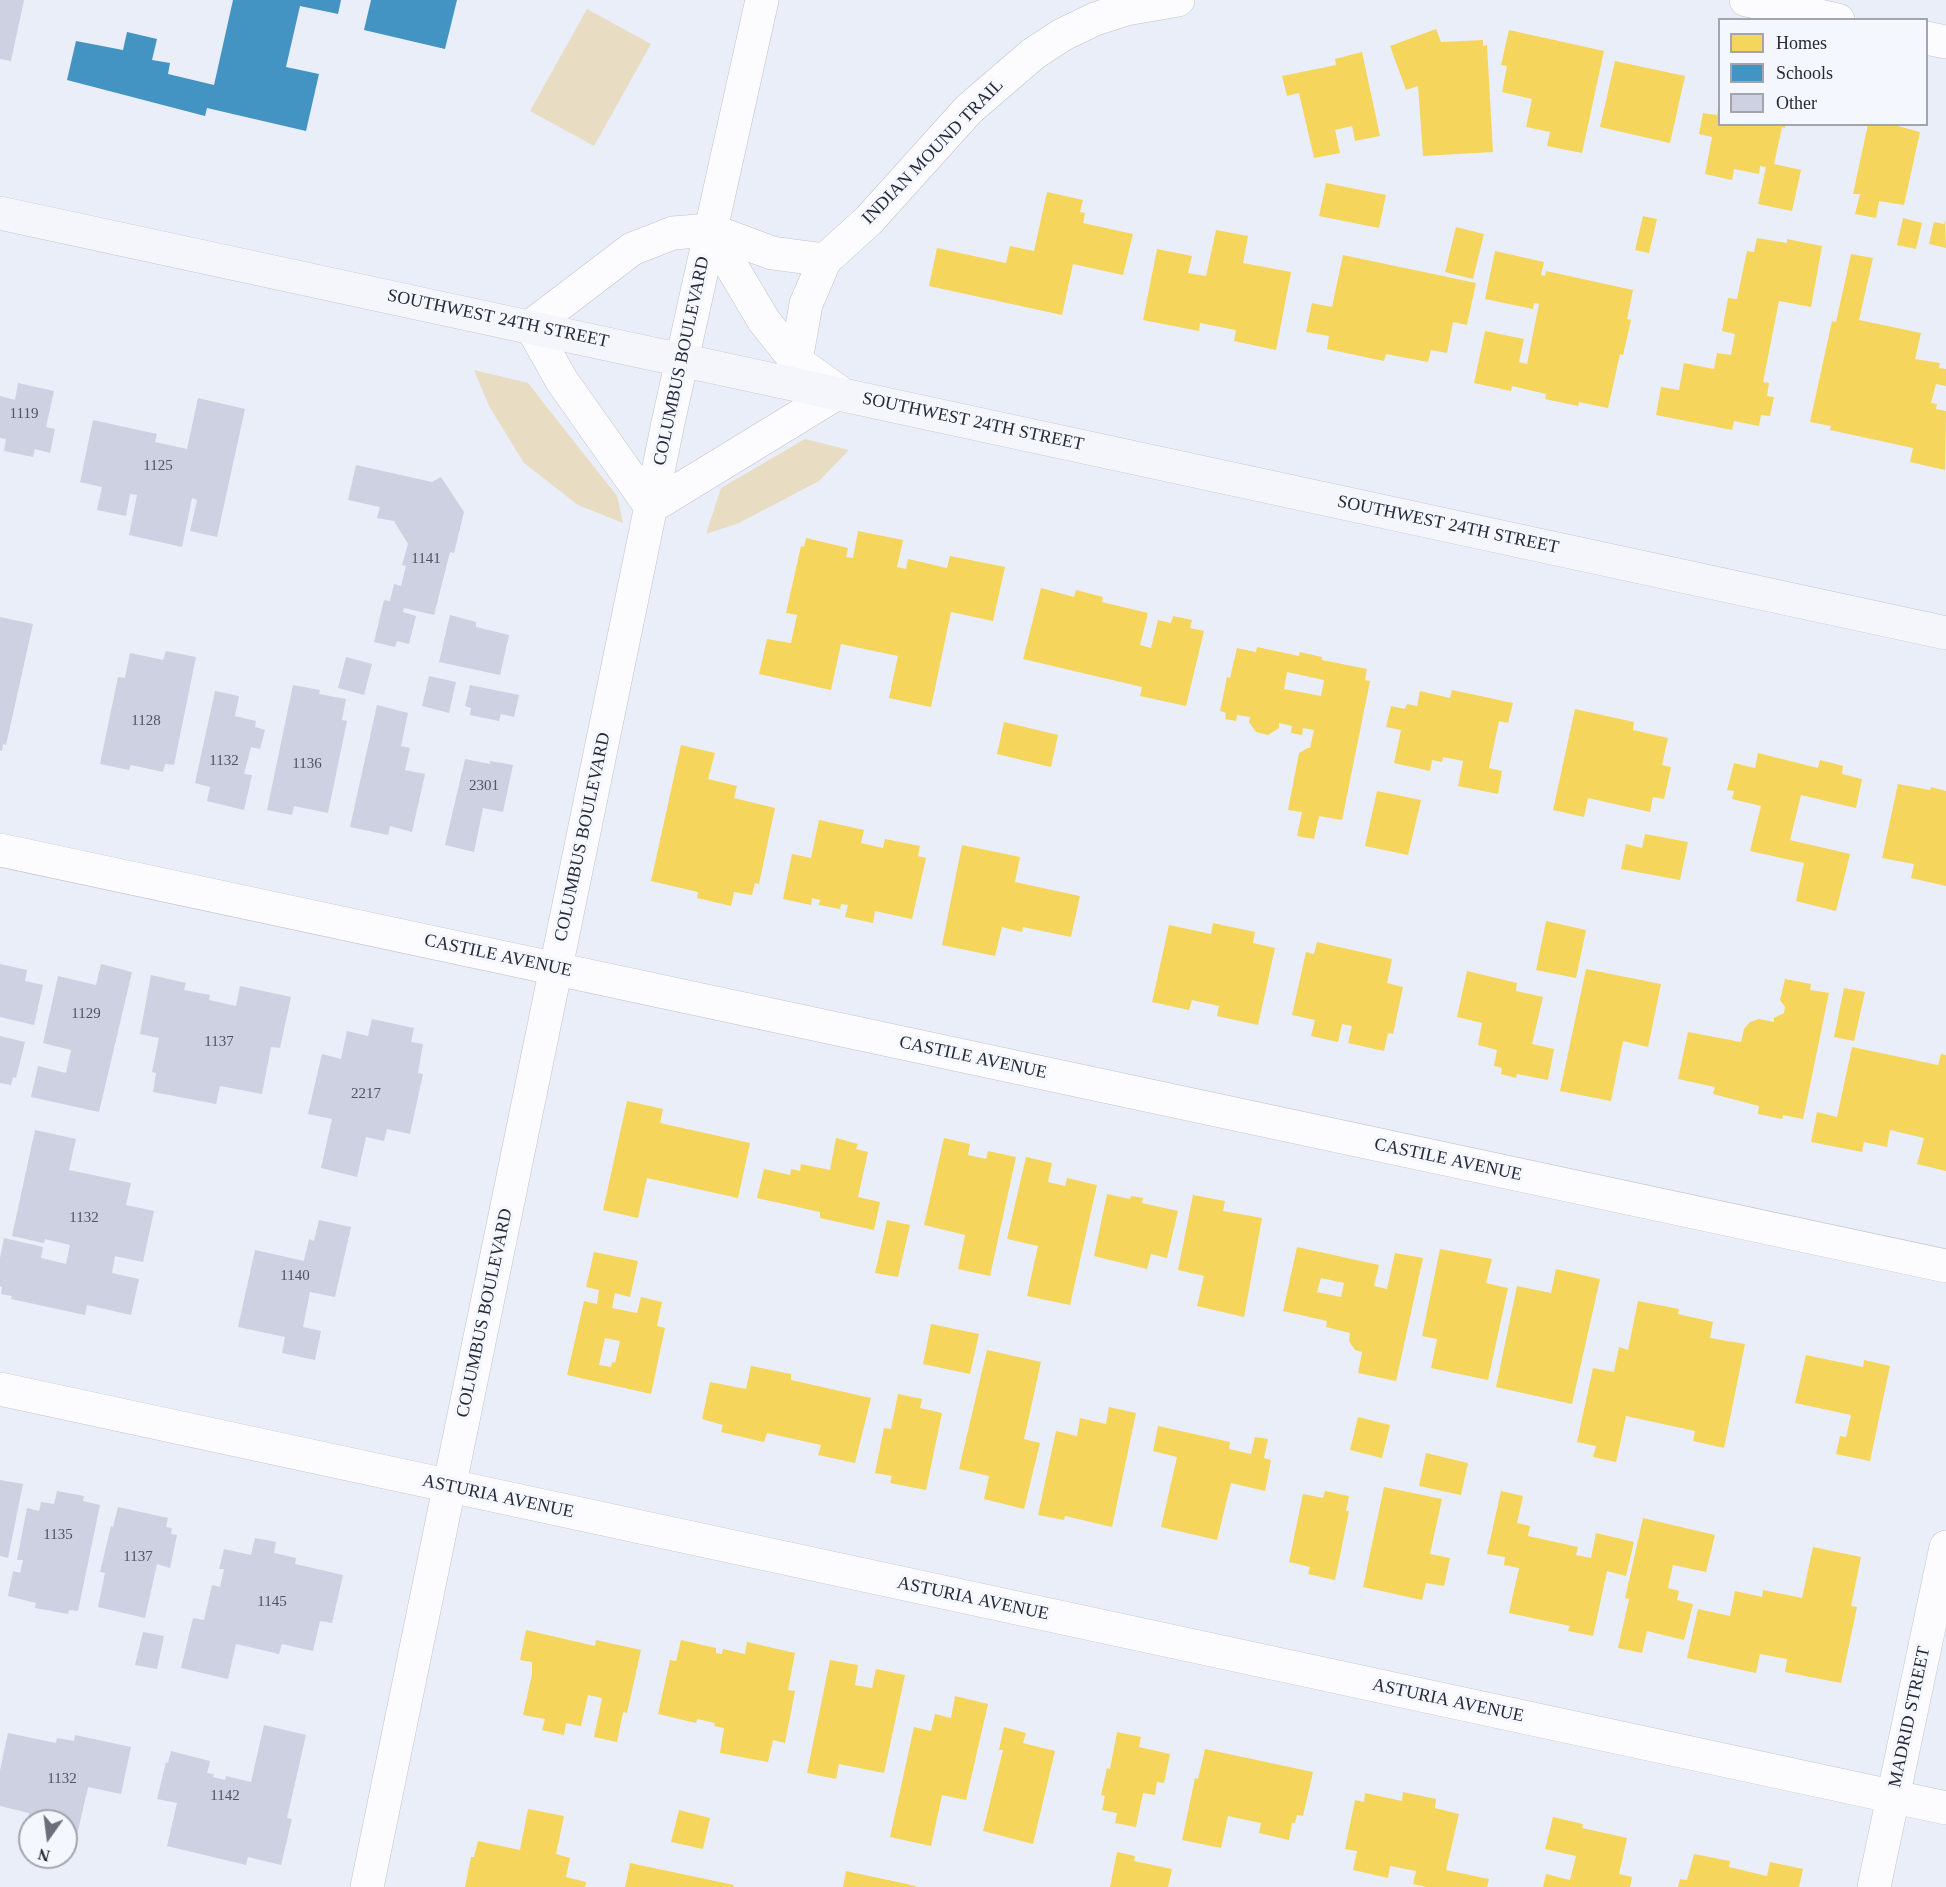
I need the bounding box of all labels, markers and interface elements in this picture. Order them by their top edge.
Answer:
legend [1718,18,1928,126]
text: Homes [1776,33,1827,53]
text: Schools [1776,63,1833,83]
street label: INDIAN MOUND TRAIL [858,75,1008,229]
text: Other [1776,93,1817,113]
street label: COLUMBUS BOULEVARD [649,254,715,468]
street label: SOUTHWEST 24TH STREET [385,285,611,353]
street label: SOUTHWEST 24TH STREET [860,388,1086,456]
house number: 1119 [10,405,38,423]
house number: 1125 [143,457,173,475]
street label: SOUTHWEST 24TH STREET [1335,491,1561,559]
house number: 1141 [411,550,441,568]
house number: 1128 [131,712,161,730]
street label: COLUMBUS BOULEVARD [550,730,616,944]
house number: 1132 [209,752,239,770]
house number: 1136 [292,755,322,773]
house number: 2301 [469,777,499,795]
street label: CASTILE AVENUE [422,930,574,982]
house number: 1129 [71,1005,101,1023]
street label: CASTILE AVENUE [897,1032,1049,1084]
house number: 1137 [204,1033,234,1051]
house number: 2217 [351,1085,381,1103]
street label: CASTILE AVENUE [1372,1134,1524,1186]
street label: COLUMBUS BOULEVARD [452,1206,518,1420]
house number: 1132 [69,1209,99,1227]
house number: 1140 [280,1267,310,1285]
street label: ASTURIA AVENUE [420,1470,576,1524]
house number: 1135 [43,1526,73,1544]
house number: 1137 [123,1548,153,1566]
street label: ASTURIA AVENUE [895,1572,1051,1626]
house number: 1145 [257,1593,287,1611]
street label: MADRID STREET [1885,1645,1935,1789]
street label: ASTURIA AVENUE [1370,1674,1526,1728]
house number: 1132 [47,1770,77,1788]
house number: 1142 [210,1787,240,1805]
north arrow [18,1809,78,1869]
text: N [36,1845,52,1865]

